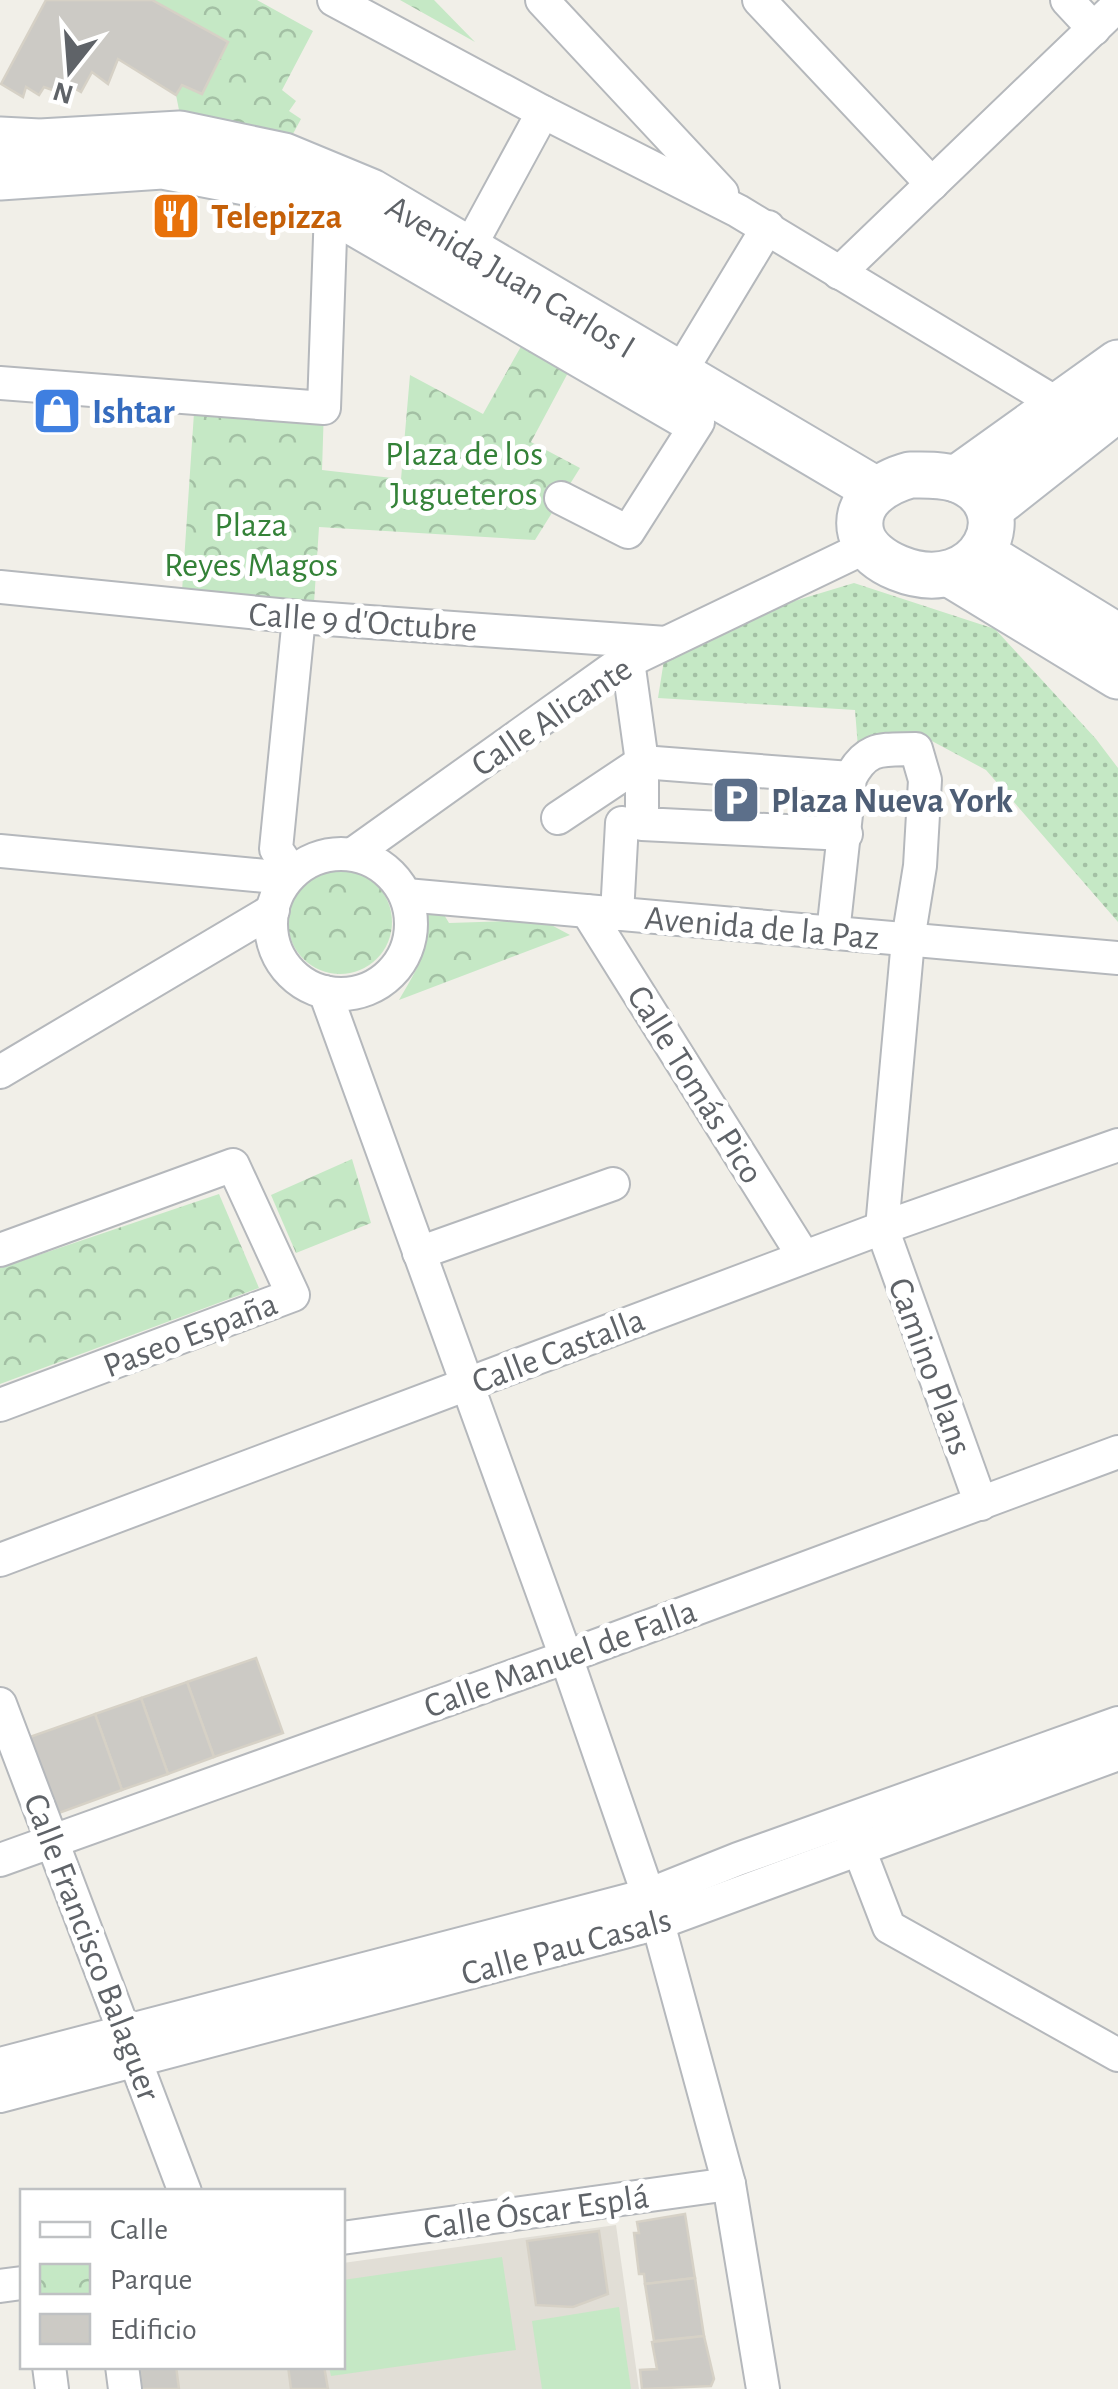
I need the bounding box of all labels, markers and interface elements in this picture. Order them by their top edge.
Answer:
north arrow [20,20,120,120]
text: N [50,76,77,108]
street label: Avenida Juan Carlos I [380,189,641,365]
restaurant icon: Telepizza [150,190,202,242]
place label: Telepizza [211,200,342,235]
shop icon: Ishtar [31,385,83,437]
place label: Ishtar [92,395,175,430]
park label: Plaza de los Jugueteros [385,437,543,512]
park label: Plaza Reyes Magos [164,508,338,583]
street label: Calle 9 d'Octubre [247,597,478,648]
street label: Calle Alicante [465,651,638,783]
parking icon: Plaza Nueva York [710,774,762,826]
place label: Plaza Nueva York [771,784,1013,819]
street label: Avenida de la Paz [643,901,881,956]
street label: Calle Tomás Pico [620,980,769,1190]
street label: Camino Plans [881,1274,978,1460]
street label: Paseo España [99,1286,282,1385]
street label: Calle Castalla [467,1303,650,1400]
street label: Calle Manuel de Falla [420,1594,701,1725]
street label: Calle Francisco Balaguer [17,1789,167,2106]
street label: Calle Pau Casals [458,1903,675,1992]
street label: Calle Óscar Esplá [421,2177,651,2246]
legend [20,2189,345,2369]
text: Calle [110,2215,168,2245]
text: Parque [110,2265,192,2295]
text: Edificio [110,2315,197,2345]

